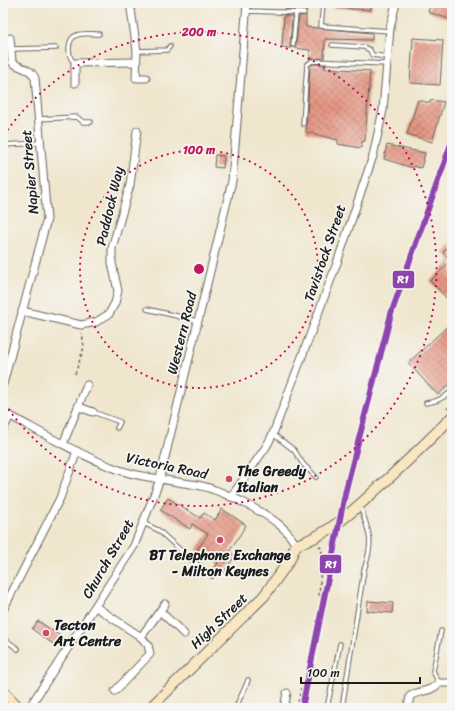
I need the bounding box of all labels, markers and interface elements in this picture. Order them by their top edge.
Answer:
text: 200 m [181,21,217,43]
street label: Napier Street [14,129,46,215]
text: 100 m [183,139,216,161]
street label: Paddock Way [89,163,131,248]
street label: Tavistock Street [297,201,353,305]
centre of rings [192,262,206,276]
line badge: R1 [392,270,415,289]
text: R1 [396,270,409,289]
street label: Western Road [160,287,205,377]
street label: Victoria Road [124,445,212,487]
place label: The Greedy Italian [236,459,307,500]
marker: The Greedy Italian [224,474,234,484]
street label: Church Street [75,514,141,604]
marker: BT Telephone Exchange - Milton Keynes [215,535,225,545]
place label: BT Telephone Exchange - Milton Keynes [149,543,291,584]
line badge: R1 [319,554,342,574]
text: R1 [324,555,337,574]
street label: High Street [184,587,254,655]
place label: Tecton Art Centre [53,613,122,654]
marker: Tecton Art Centre [41,628,51,638]
scale bar [301,659,420,685]
text: 100 m [307,662,340,684]

